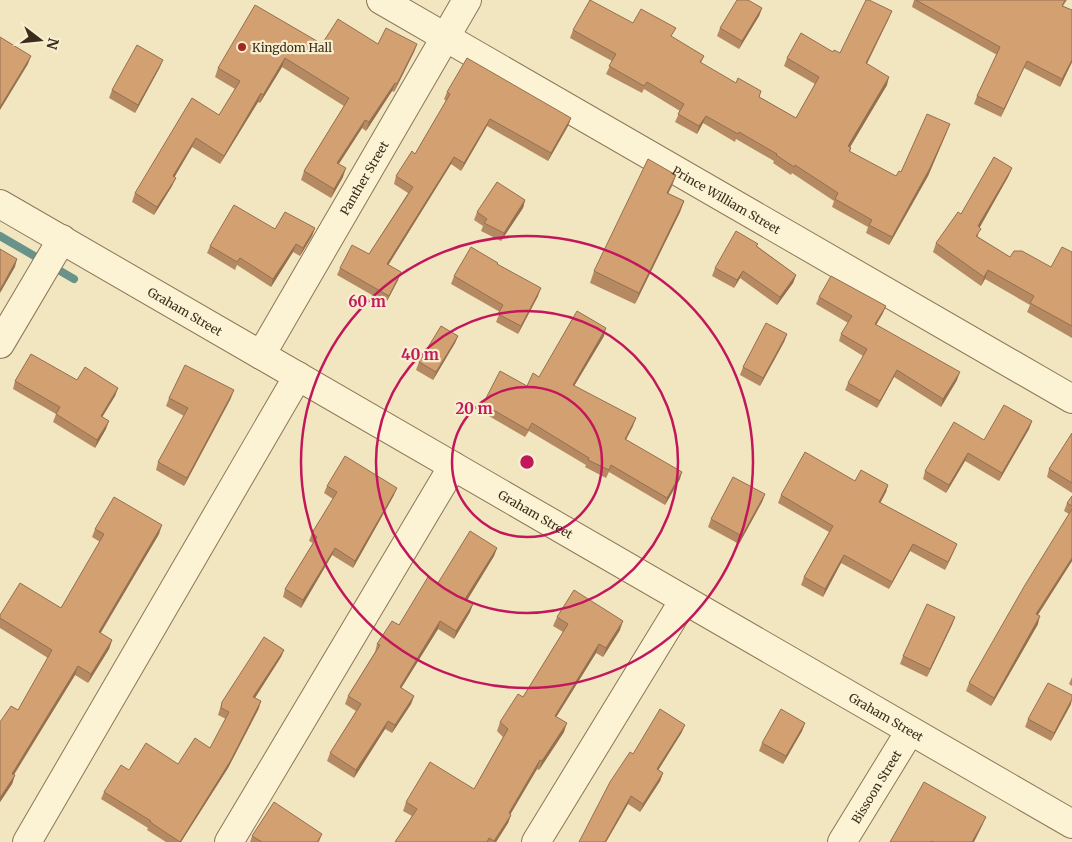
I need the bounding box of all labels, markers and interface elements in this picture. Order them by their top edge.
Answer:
north arrow [15,15,65,65]
text: N [42,36,63,51]
place label: Kingdom Hall [252,40,332,55]
marker: Kingdom Hall [236,41,248,53]
street label: Panther Street [337,138,391,217]
street label: Prince William Street [670,162,784,237]
street label: Graham Street [145,284,226,339]
text: 60 m [348,292,386,311]
text: 40 m [401,345,439,364]
text: 20 m [455,399,493,418]
centre of rings [518,453,536,471]
street label: Graham Street [496,486,576,542]
street label: Graham Street [846,689,927,744]
street label: Bissoon Street [848,747,904,826]

